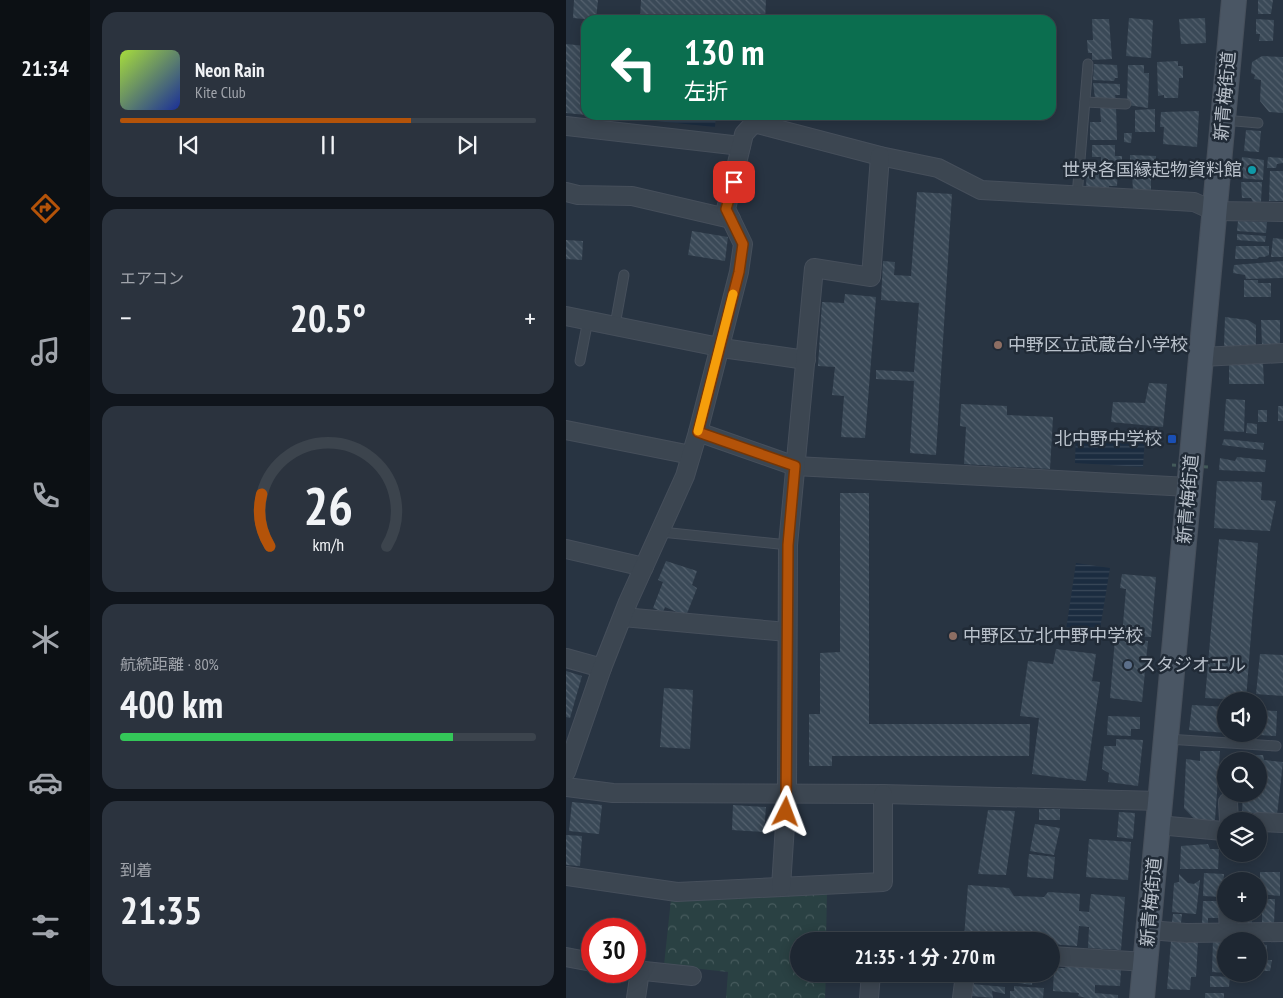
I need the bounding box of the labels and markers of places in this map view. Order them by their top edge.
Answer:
place label: 世界各国縁起物資料館 [1062,158,1242,181]
pin [713,161,755,203]
marker: 世界各国縁起物資料館 [1246,164,1258,176]
place label: 中野区立武蔵台小学校 [1008,333,1188,356]
marker: 中野区立武蔵台小学校 [992,339,1004,351]
place label: 北中野中学校 [1054,427,1162,450]
marker: 北中野中学校 [1166,433,1178,445]
place label: 中野区立北中野中学校 [963,624,1143,647]
marker: 中野区立北中野中学校 [947,630,959,642]
place label: スタジオエル [1138,653,1246,676]
marker: スタジオエル [1122,659,1134,671]

